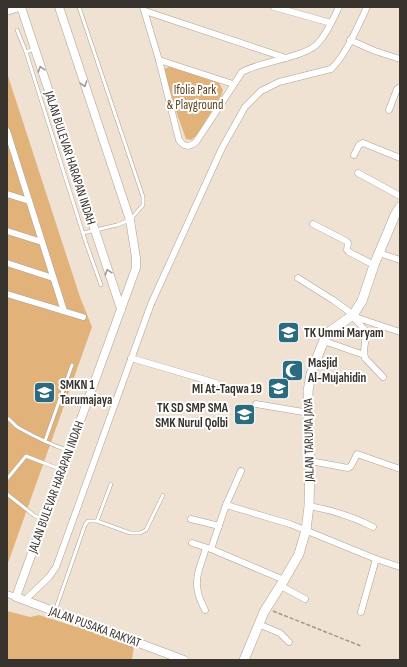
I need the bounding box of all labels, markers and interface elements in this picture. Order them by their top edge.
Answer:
one-way arrow [37,66,45,73]
one-way arrow [79,80,88,87]
park label: Ifolia Park & Playground [167,82,223,113]
street label: JALAN BULEVAR HARAPAN INDAH [41,88,99,227]
one-way arrow [105,269,113,276]
school or university icon: TK Ummi Maryam [275,320,301,346]
place label: TK Ummi Maryam [304,325,384,341]
place label: Masjid Al-Mujahidin [307,355,366,386]
mosque icon: Masjid Al-Mujahidin [280,357,306,383]
school or university icon: MI At-Taqwa 19 [265,376,291,402]
place label: SMKN 1 Tarumajaya [60,377,112,408]
school or university icon: SMKN 1 Tarumajaya [32,379,58,405]
place label: MI At-Taqwa 19 [192,381,262,397]
street label: JALAN TARUMA JAYA [300,398,318,483]
place label: TK SD SMP SMA SMK Nurul Qolbi [155,400,229,431]
school or university icon: TK SD SMP SMA SMK Nurul Qolbi [231,402,257,428]
street label: JALAN BULEVAR HARAPAN INDAH [24,419,87,556]
street label: JALAN PUSAKA RAKYAT [46,603,143,651]

